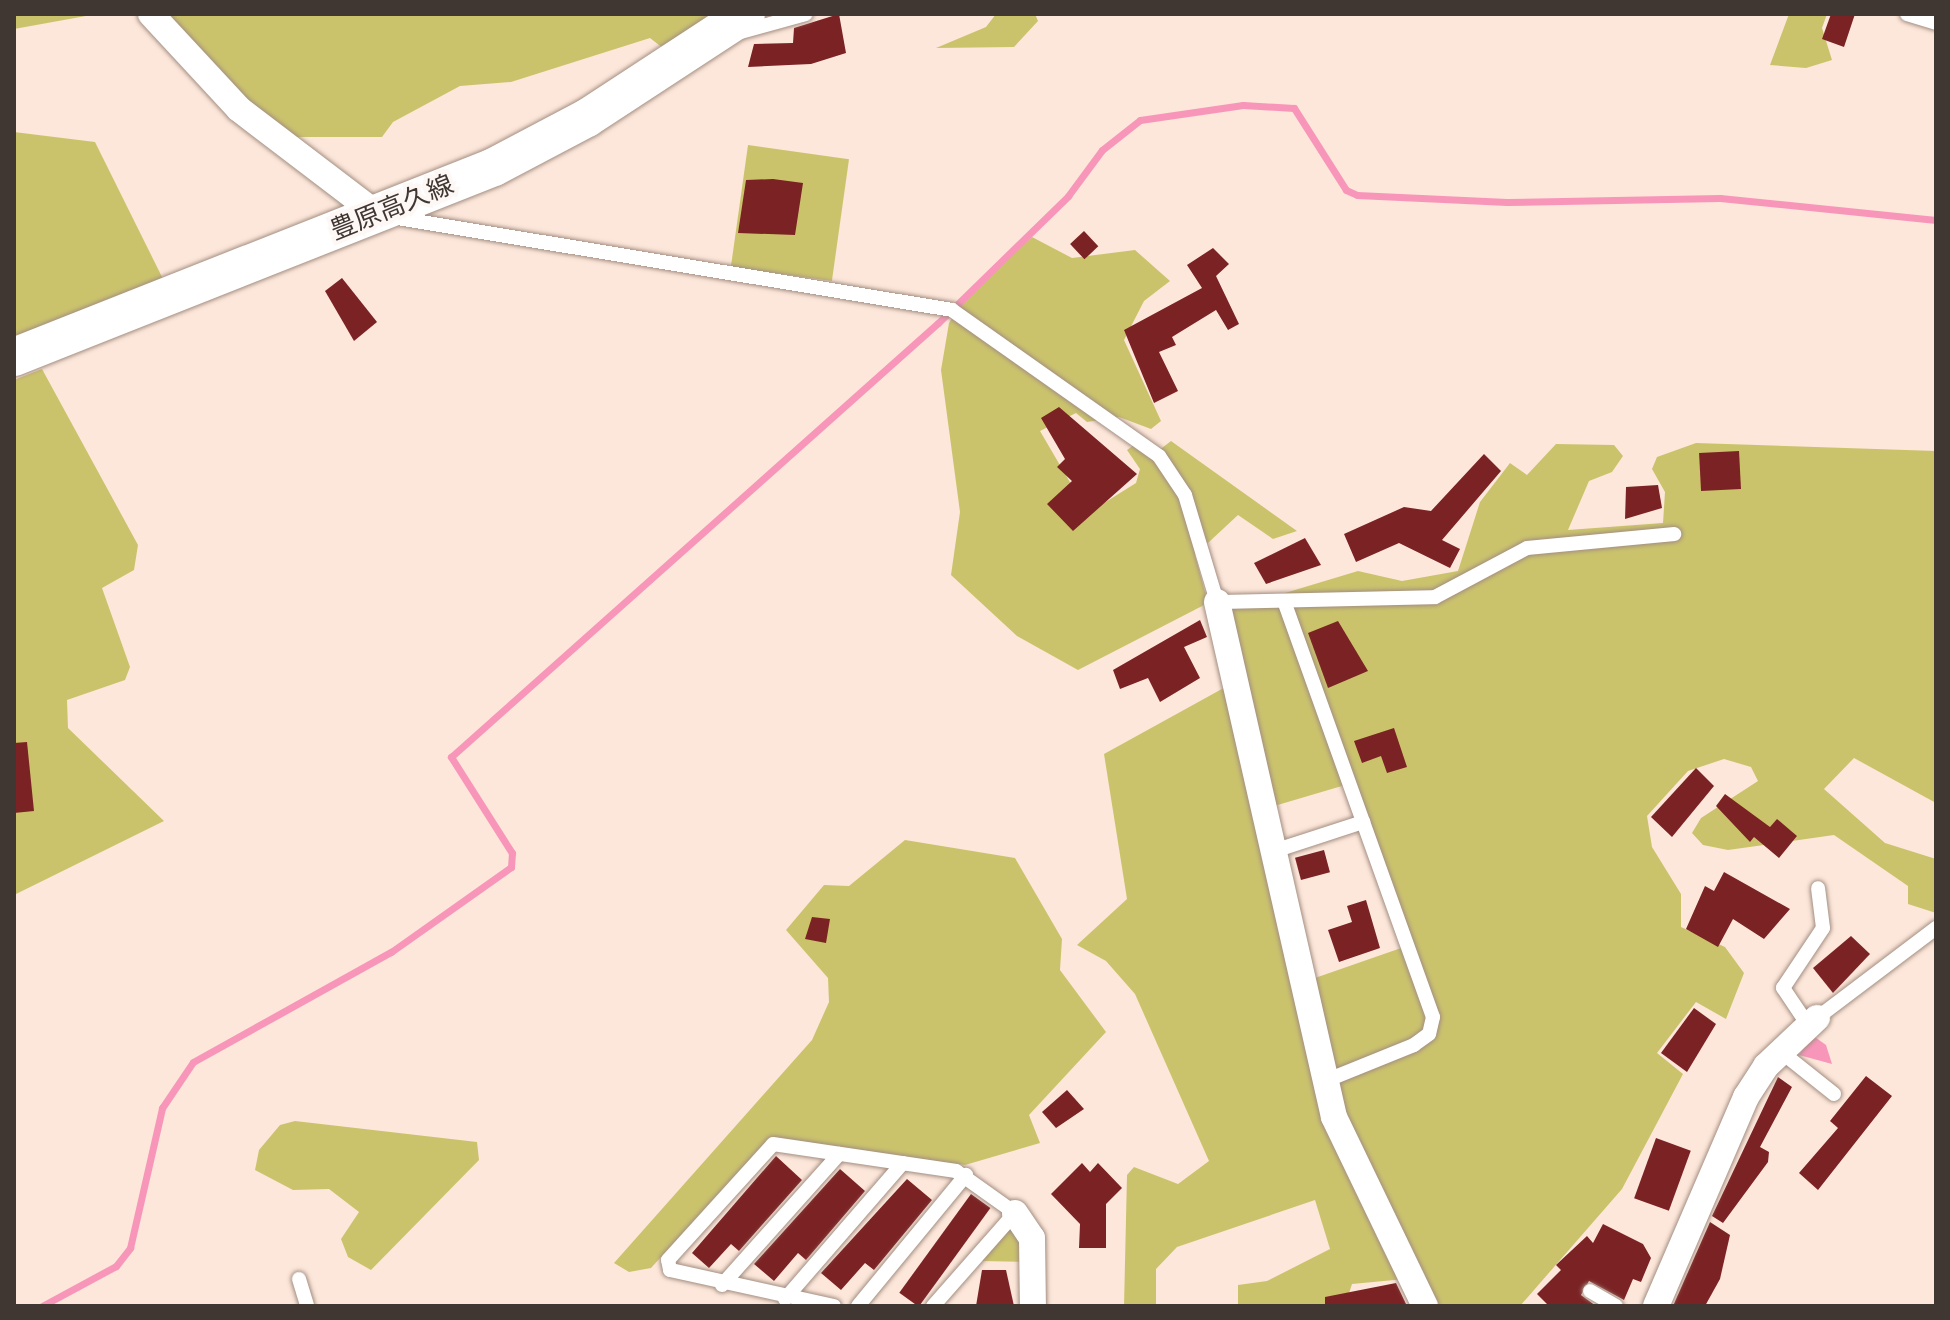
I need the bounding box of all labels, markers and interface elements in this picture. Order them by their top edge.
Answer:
street label: 豊原高久線 [326,169,458,247]

